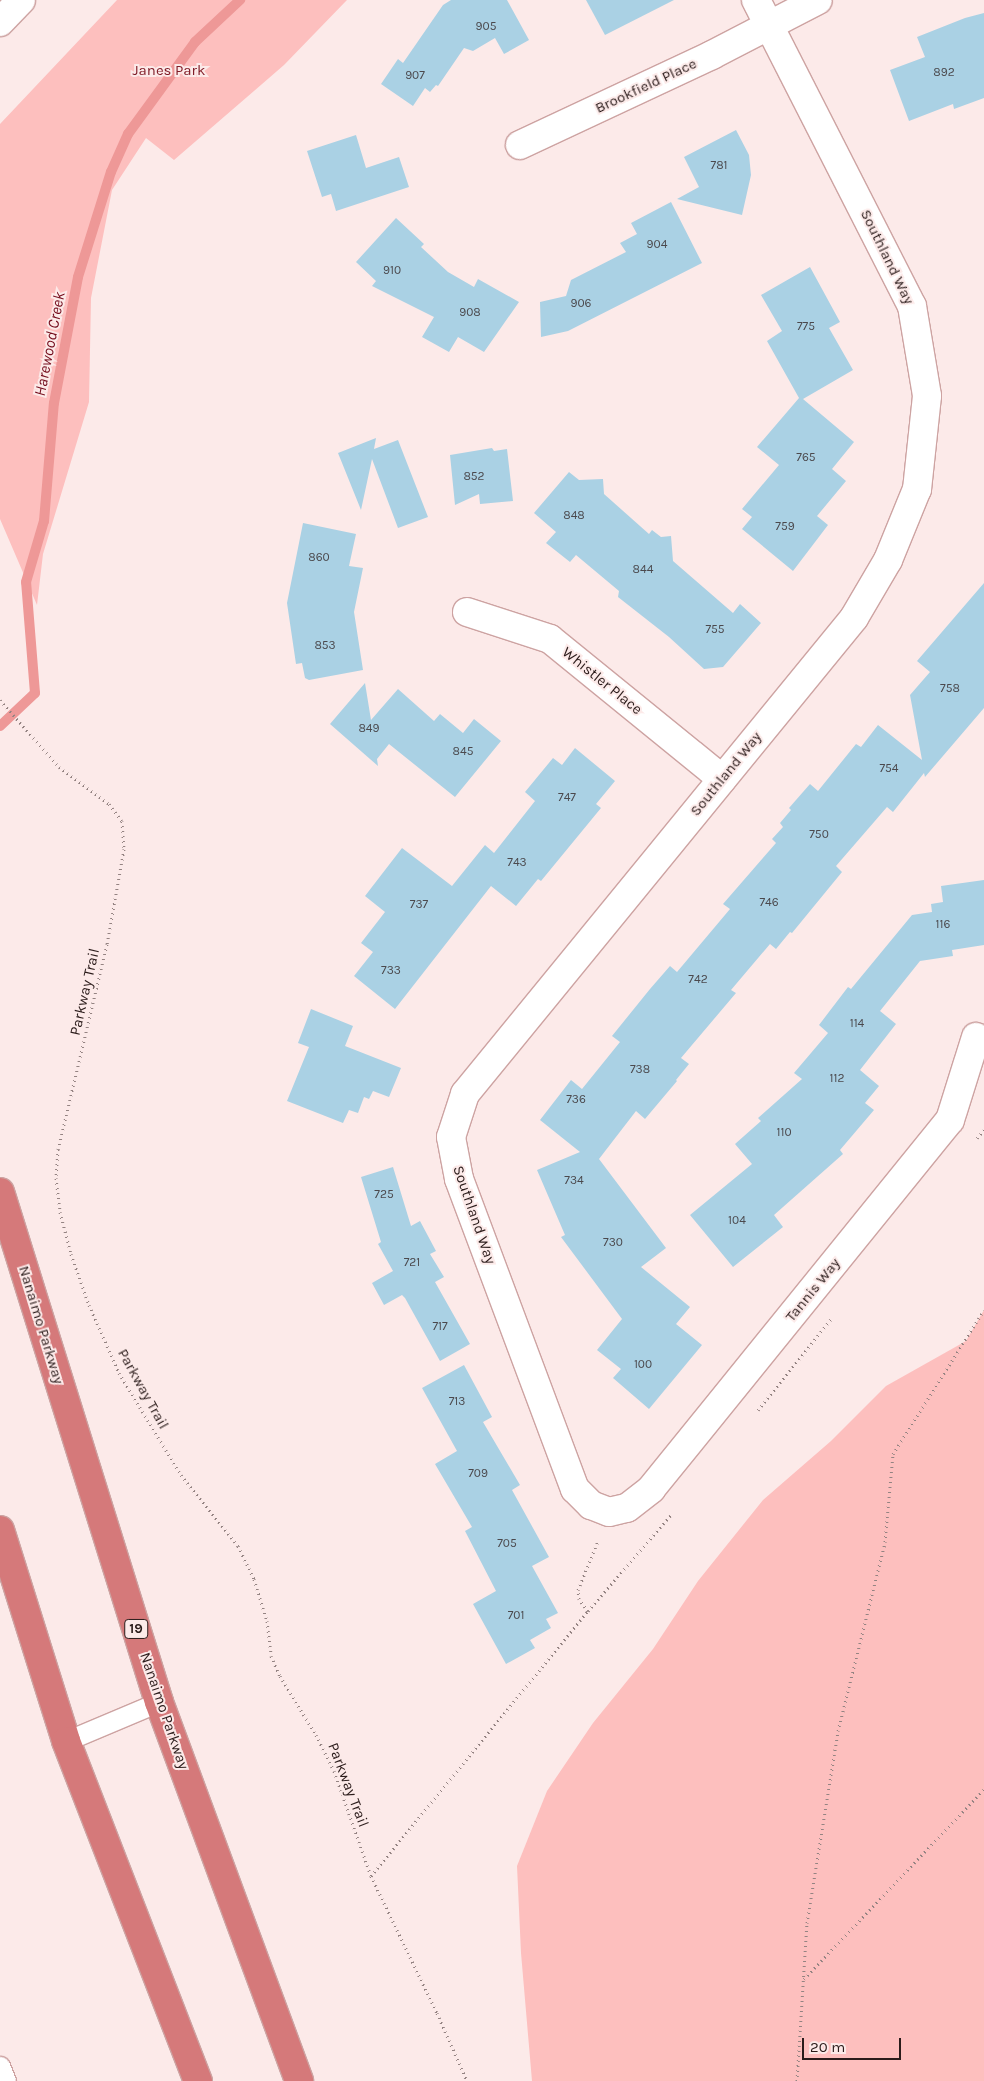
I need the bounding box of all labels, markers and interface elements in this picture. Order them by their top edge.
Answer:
house number: 905 [476,20,496,34]
street label: Brookfield Place [592,55,700,117]
park label: Janes Park [133,62,205,80]
house number: 892 [933,66,955,80]
house number: 907 [405,69,425,83]
house number: 781 [711,159,727,173]
street label: Southland Way [856,207,918,307]
house number: 904 [647,238,667,252]
house number: 910 [383,264,401,278]
water label: Harewood Creek [30,290,70,398]
house number: 906 [571,297,591,311]
house number: 908 [459,306,481,320]
house number: 775 [797,320,815,334]
house number: 765 [796,451,816,465]
house number: 852 [463,470,485,484]
house number: 848 [563,509,585,523]
house number: 759 [775,520,795,534]
house number: 860 [308,551,330,565]
house number: 844 [633,563,653,577]
house number: 755 [705,623,725,637]
house number: 853 [314,639,336,653]
street label: Whistler Place [558,643,646,719]
house number: 758 [940,682,960,696]
house number: 849 [358,722,380,736]
street label: Southland Way [687,728,765,820]
house number: 845 [453,745,473,759]
house number: 754 [879,762,899,776]
house number: 747 [558,791,576,805]
house number: 750 [809,828,829,842]
house number: 743 [507,856,527,870]
house number: 746 [759,896,779,910]
house number: 737 [410,898,428,912]
house number: 116 [936,918,950,932]
street label: Parkway Trail [66,947,104,1037]
house number: 733 [381,964,401,978]
house number: 742 [688,973,708,987]
house number: 114 [850,1017,864,1031]
house number: 738 [630,1063,650,1077]
house number: 112 [830,1072,844,1086]
house number: 736 [566,1093,586,1107]
house number: 110 [776,1126,792,1140]
street label: Southland Way [449,1163,499,1267]
house number: 734 [564,1174,584,1188]
house number: 725 [374,1188,394,1202]
house number: 104 [728,1214,746,1228]
house number: 730 [603,1236,623,1250]
street label: Tannis Way [782,1255,844,1325]
house number: 721 [404,1256,420,1270]
street label: Nanaimo Parkway [14,1264,68,1386]
house number: 717 [432,1320,448,1334]
street label: Parkway Trail [114,1346,172,1432]
house number: 100 [634,1358,652,1372]
house number: 713 [449,1395,465,1409]
house number: 709 [468,1467,488,1481]
house number: 705 [497,1537,517,1551]
house number: 701 [508,1609,524,1623]
road number: 19 [124,1618,148,1640]
street label: Nanaimo Parkway [136,1650,192,1772]
street label: Parkway Trail [324,1740,372,1830]
scale bar [804,2028,903,2060]
text: 20 m [810,2038,845,2056]

